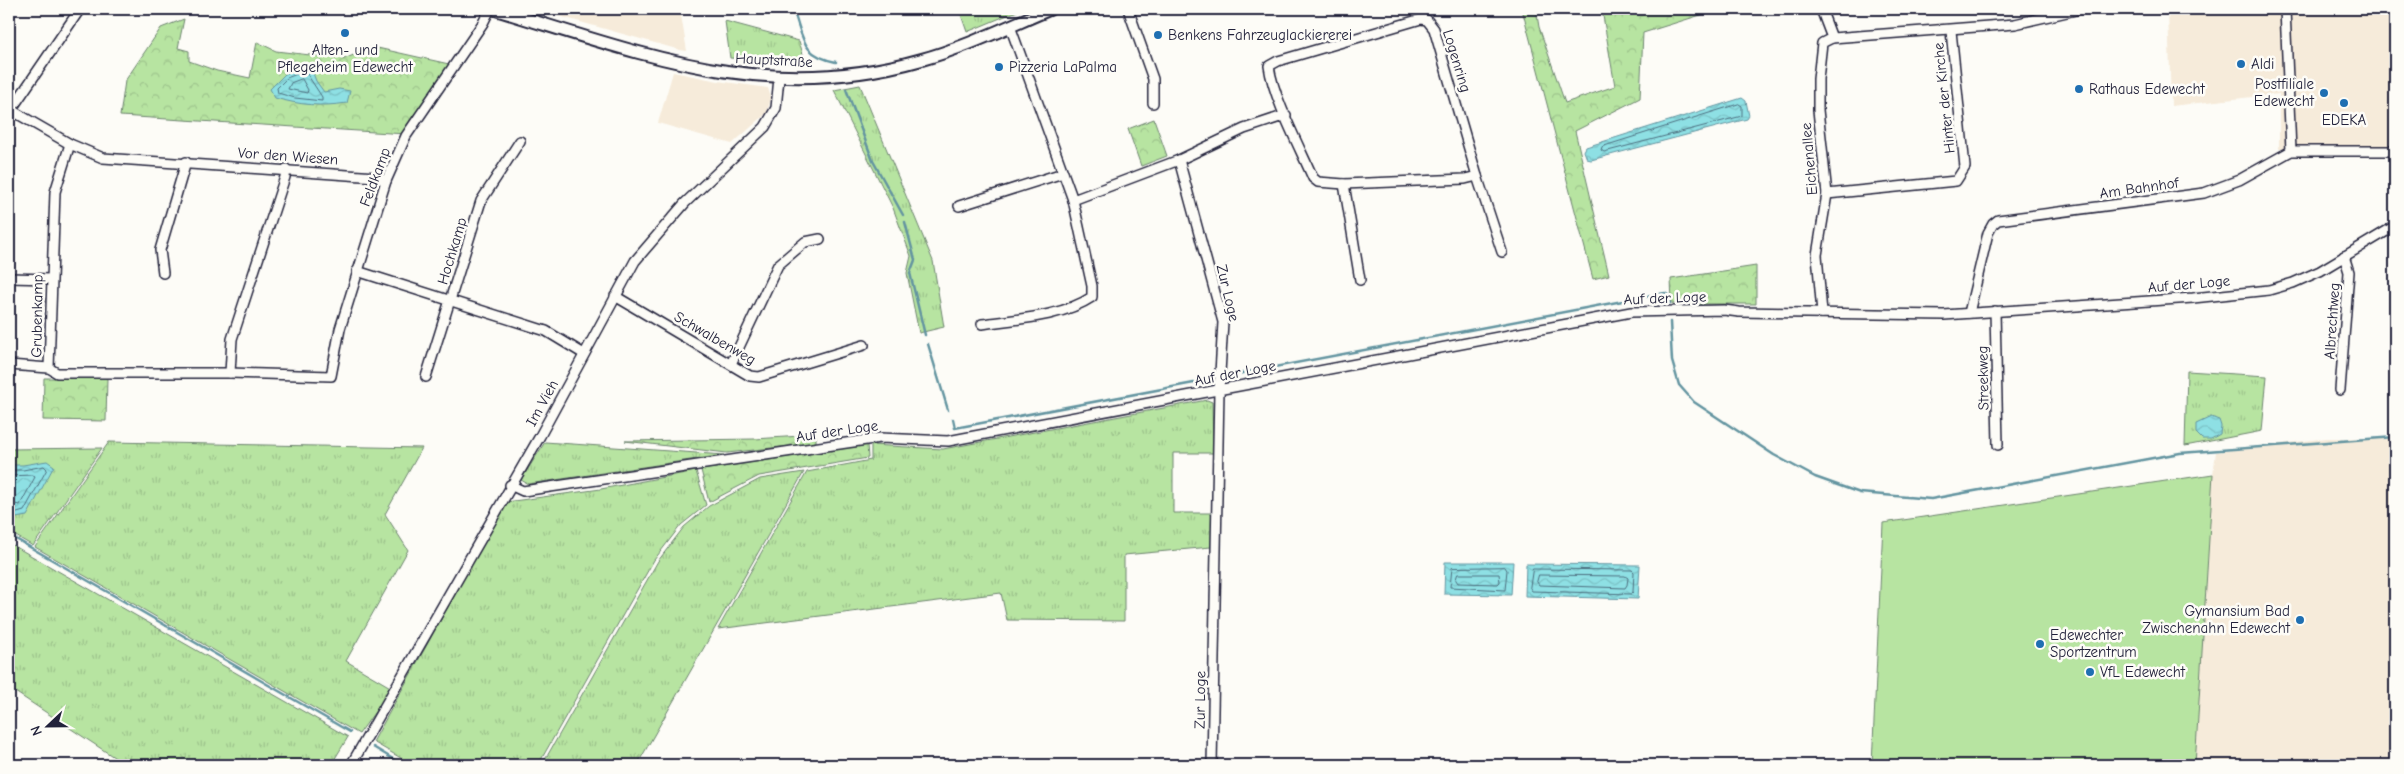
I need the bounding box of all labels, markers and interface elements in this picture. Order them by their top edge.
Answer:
place label: Benkens Fahrzeuglackiererei [1168,26,1352,44]
marker: Alten- und Pflegeheim Edewecht [339,27,351,39]
street label: Logenring [1439,28,1475,94]
marker: Benkens Fahrzeuglackiererei [1152,29,1164,41]
place label: Alten- und Pflegeheim Edewecht [277,41,413,76]
street label: Hinter der Kirche [1929,41,1959,154]
street label: Hauptstraße [735,49,814,71]
place label: Aldi [2251,55,2274,73]
place label: Pizzeria LaPalma [1009,58,1117,76]
marker: Aldi [2235,58,2247,70]
marker: Pizzeria LaPalma [993,61,1005,73]
place label: Postfiliale Edewecht [2254,75,2315,110]
place label: Rathaus Edewecht [2089,80,2205,98]
marker: Rathaus Edewecht [2073,83,2085,95]
marker: Postfiliale Edewecht [2318,87,2330,99]
marker: EDEKA [2338,97,2350,109]
place label: EDEKA [2322,111,2367,129]
street label: Eichenallee [1797,121,1821,196]
street label: Vor den Wiesen [237,144,339,168]
street label: Feldkamp [356,145,394,209]
street label: Am Bahnhof [2098,173,2180,202]
street label: Hochkamp [433,215,471,287]
street label: Zur Loge [1213,263,1243,324]
street label: Auf der Loge [2147,271,2231,297]
street label: Grubenkamp [27,274,47,358]
street label: Albrechtweg [2320,282,2344,360]
street label: Auf der Loge [1623,288,1707,308]
street label: Schwalbenweg [671,307,759,369]
street label: Streekweg [1973,345,1993,411]
street label: Auf der Loge [1193,356,1278,390]
street label: Im Vieh [522,377,562,429]
street label: Auf der Loge [795,416,880,446]
place label: Gymansium Bad Zwischenahn Edewecht [2142,602,2291,637]
marker: Gymansium Bad Zwischenahn Edewecht [2294,614,2306,626]
place label: Edewechter Sportzentrum [2050,626,2137,661]
marker: Edewechter Sportzentrum [2034,638,2046,650]
place label: VfL Edewecht [2100,663,2186,681]
marker: VfL Edewecht [2084,666,2096,678]
street label: Zur Loge [1190,670,1210,729]
north arrow [22,702,72,752]
text: N [27,723,46,738]

